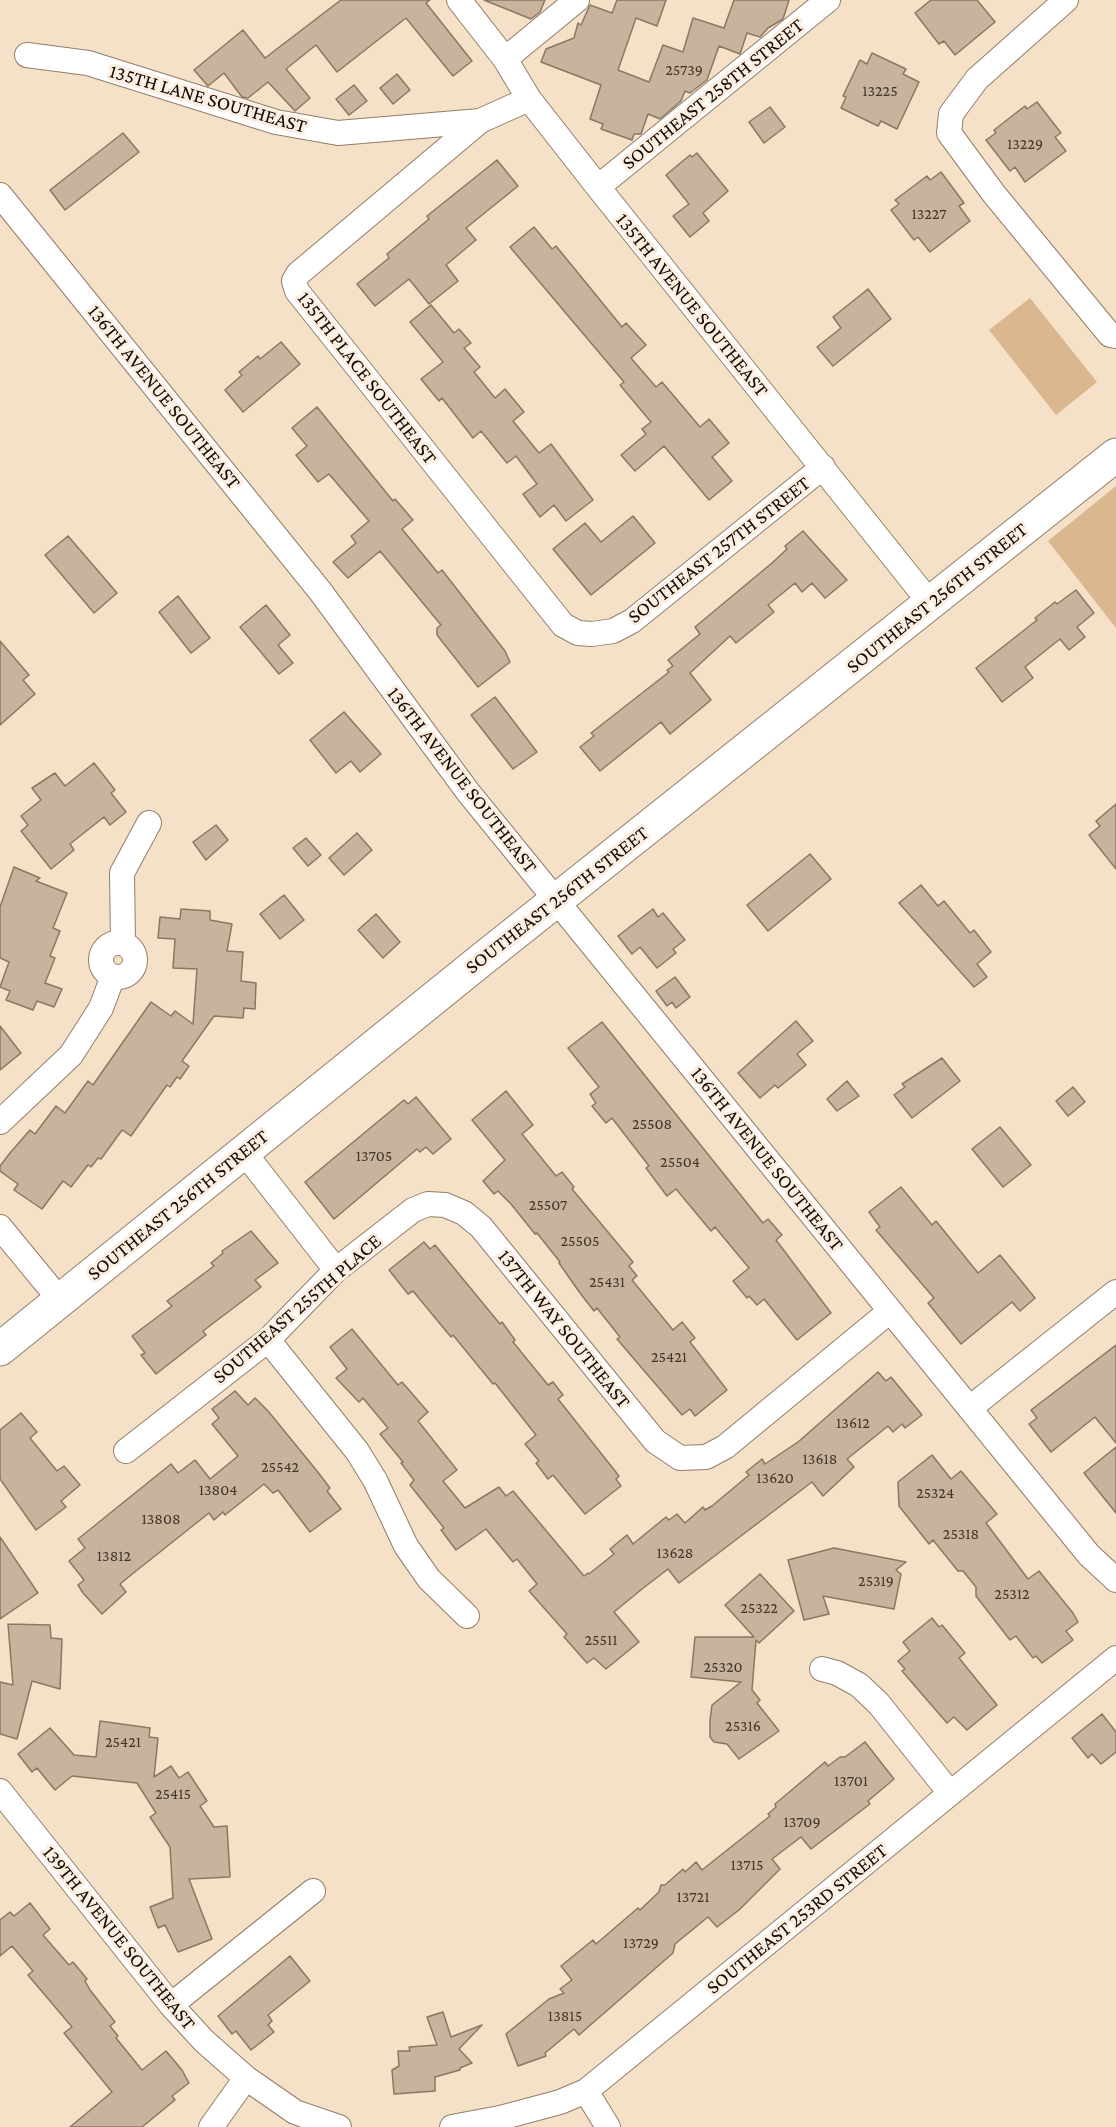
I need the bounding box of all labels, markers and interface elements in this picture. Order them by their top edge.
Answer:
street label: SOUTHEAST 258TH STREET [617,13,809,175]
street label: 135TH LANE SOUTHEAST [107,59,309,139]
house number: 25739 [665,60,703,80]
house number: 13225 [862,81,898,101]
house number: 13229 [1007,134,1043,154]
house number: 13227 [911,204,947,224]
street label: 135TH AVENUE SOUTHEAST [611,208,773,402]
street label: 135TH PLACE SOUTHEAST [292,287,442,469]
street label: 136TH AVENUE SOUTHEAST [82,300,246,494]
street label: SOUTHEAST 257TH STREET [623,471,815,629]
street label: SOUTHEAST 256TH STREET [842,517,1032,679]
street label: 136TH AVENUE SOUTHEAST [382,682,542,878]
street label: SOUTHEAST 256TH STREET [460,821,654,979]
street label: 136TH AVENUE SOUTHEAST [685,1062,849,1256]
house number: 25508 [632,1114,672,1134]
street label: SOUTHEAST 256TH STREET [83,1124,273,1286]
house number: 13705 [356,1146,392,1166]
house number: 25504 [660,1152,700,1172]
house number: 25507 [529,1195,567,1215]
street label: SOUTHEAST 255TH PLACE [208,1229,386,1389]
house number: 25505 [560,1231,600,1251]
street label: 137TH WAY SOUTHEAST [493,1245,635,1413]
house number: 25431 [589,1272,625,1292]
house number: 25421 [651,1347,687,1367]
house number: 13612 [836,1413,870,1433]
house number: 13618 [803,1449,837,1469]
house number: 25542 [261,1457,299,1477]
house number: 13620 [756,1468,794,1488]
house number: 13804 [199,1480,237,1500]
house number: 25324 [916,1483,954,1503]
house number: 13808 [141,1509,181,1529]
house number: 25318 [943,1524,979,1544]
house number: 13628 [657,1543,693,1563]
house number: 13812 [97,1546,131,1566]
house number: 25319 [858,1571,894,1591]
house number: 25312 [994,1584,1030,1604]
house number: 25322 [740,1598,778,1618]
house number: 25511 [584,1630,618,1650]
house number: 25320 [703,1657,743,1677]
house number: 25316 [725,1716,761,1736]
house number: 25421 [105,1732,141,1752]
house number: 13701 [834,1771,868,1791]
house number: 25415 [155,1784,191,1804]
house number: 13709 [783,1812,821,1832]
street label: SOUTHEAST 253RD STREET [702,1839,892,1999]
street label: 139TH AVENUE SOUTHEAST [37,1841,201,2035]
house number: 13715 [731,1855,763,1875]
house number: 13721 [676,1887,710,1907]
house number: 13729 [623,1933,659,1953]
house number: 13815 [548,2006,582,2026]

